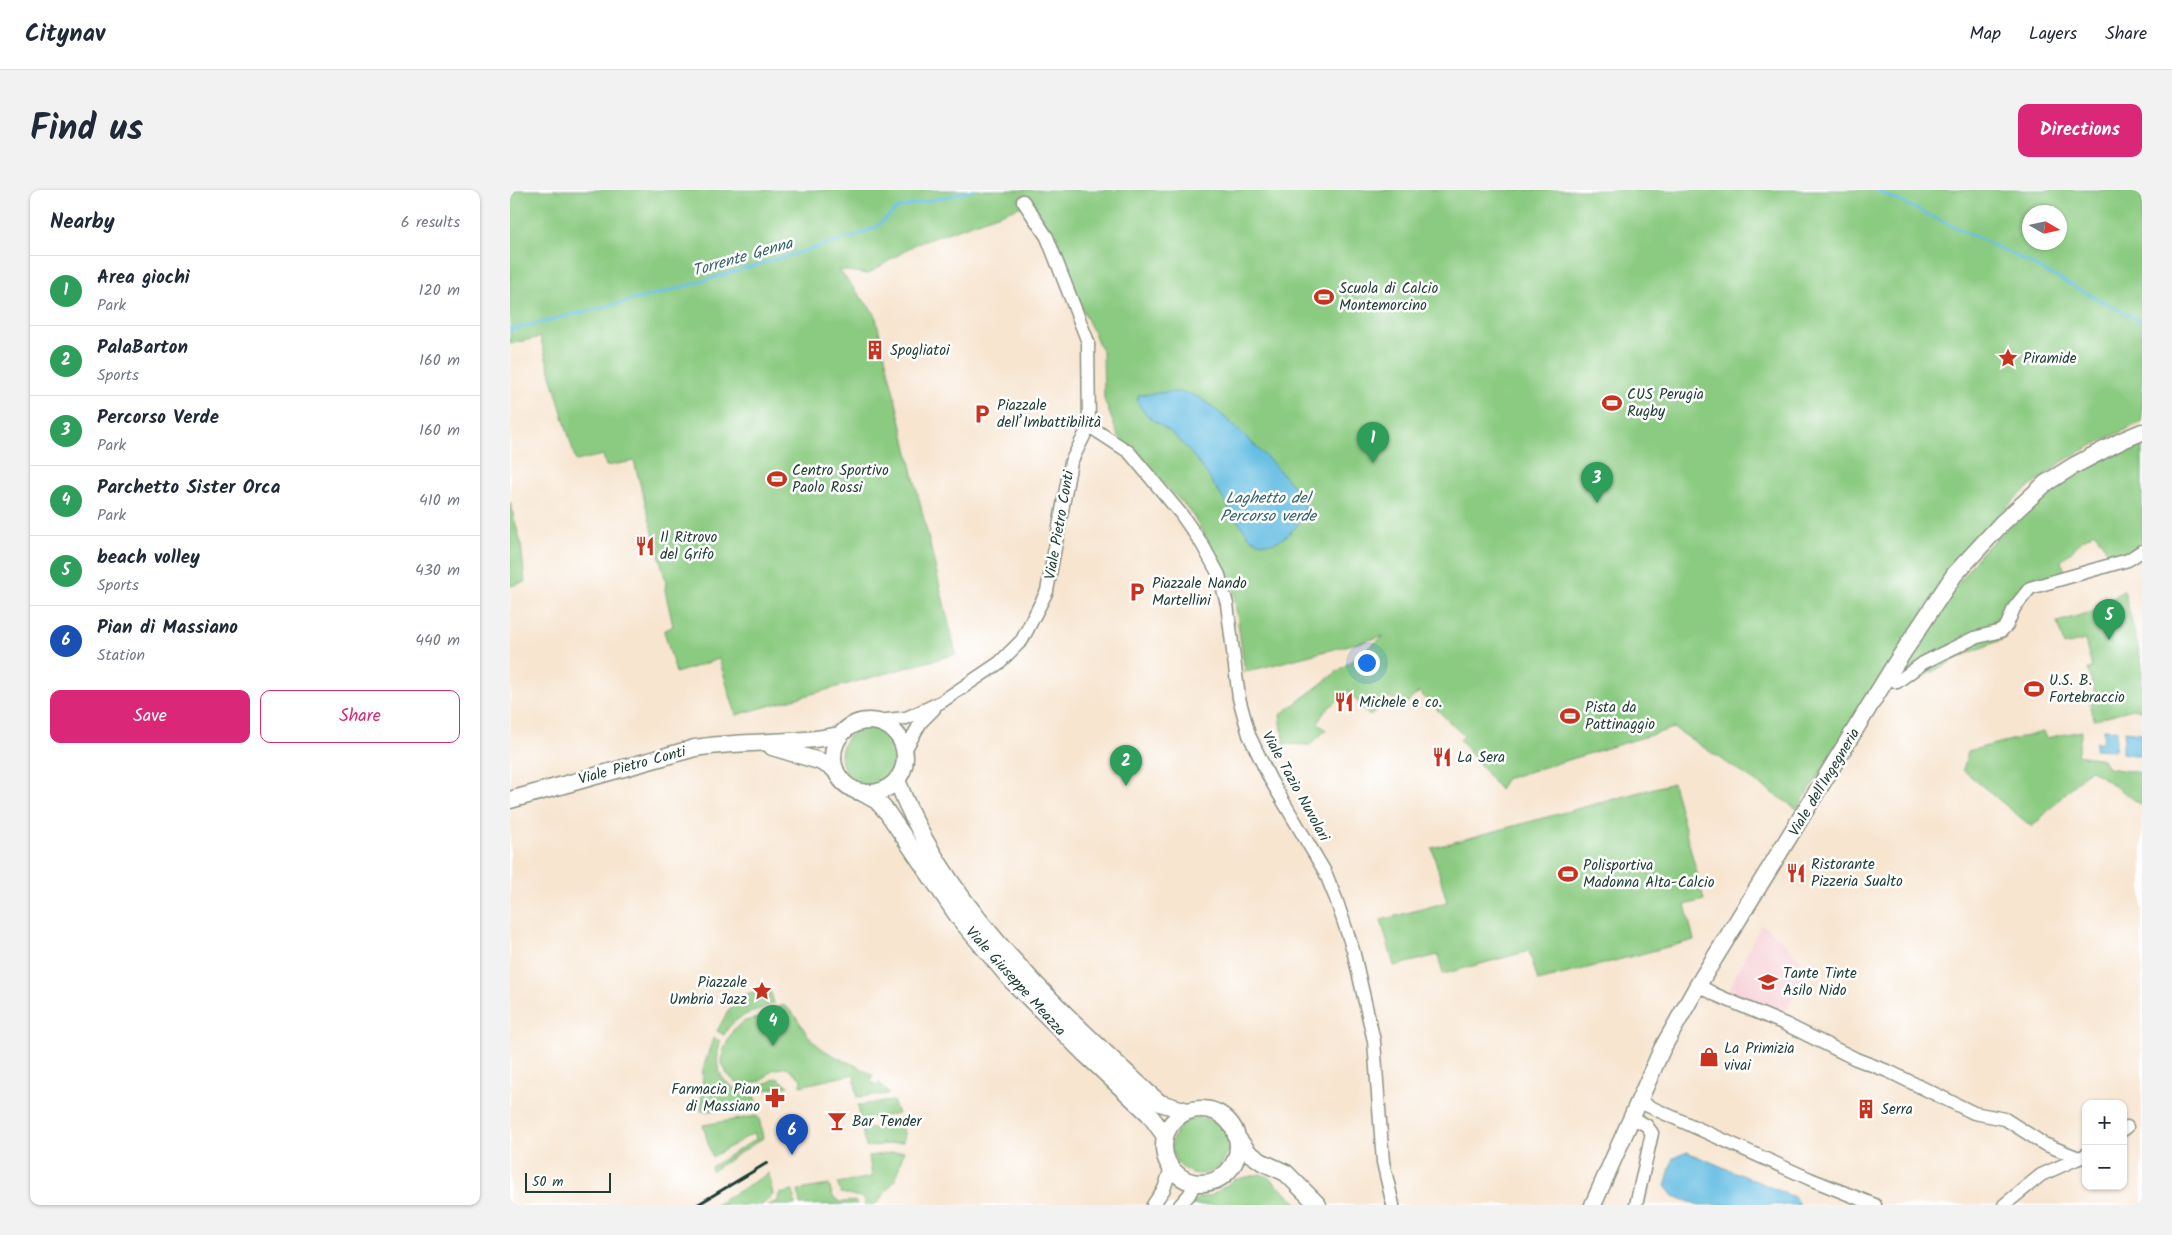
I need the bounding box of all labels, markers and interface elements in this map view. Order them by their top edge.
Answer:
text: Citynav [25,15,105,54]
text: Map [1970,20,2001,49]
text: Layers [2029,20,2077,49]
text: Share [2105,20,2147,49]
text: Find us [30,102,143,158]
button: Directions [2018,104,2142,157]
north arrow [2022,205,2067,250]
text: Nearby [50,206,115,239]
text: 6 results [401,210,460,235]
water label: Torrente Genna [689,231,797,284]
text: Area giochi [97,263,190,293]
place label: Scuola di Calcio Montemorcino [1339,277,1438,318]
text: 1 [64,278,68,303]
text: 120 m [419,278,460,303]
sports icon: Scuola di Calcio Montemorcino [1313,286,1335,308]
text: Park [97,293,126,318]
text: PalaBarton [97,333,188,363]
building icon: Spogliatoi [864,339,886,361]
place label: Spogliatoi [890,339,951,363]
place icon: Piramide [1997,347,2019,369]
place label: Piramide [2023,347,2077,371]
text: 2 [61,348,71,373]
text: 160 m [419,348,460,373]
text: Sports [97,363,139,388]
place label: CUS Perugia Rugby [1627,383,1704,424]
sports icon: CUS Perugia Rugby [1601,392,1623,414]
place label: Piazzale dell’Imbattibilità [997,394,1101,435]
text: Percorso Verde [97,403,219,433]
parking icon: Piazzale dell’Imbattibilità [971,403,993,425]
text: 3 [62,418,70,443]
text: 160 m [419,418,460,443]
pin: 1 [1357,422,1389,463]
text: Park [97,433,126,458]
place label: Centro Sportivo Paolo Rossi [792,459,889,500]
pin: 3 [1581,462,1613,503]
street label: Viale Pietro Conti [1039,467,1082,582]
sports icon: Centro Sportivo Paolo Rossi [766,468,788,490]
text: Parchetto Sister Orca [97,473,280,503]
water label: Laghetto del Percorso verde [1220,486,1318,529]
text: 4 [62,488,70,513]
text: 410 m [419,488,460,513]
text: Park [97,503,126,528]
place label: Il Ritrovo del Grifo [660,526,718,567]
restaurant icon: Il Ritrovo del Grifo [634,535,656,557]
text: beach volley [97,543,200,573]
text: 5 [62,558,70,583]
text: 430 m [415,558,460,583]
place label: Piazzale Nando Martellini [1152,572,1247,613]
text: Sports [97,573,139,598]
parking icon: Piazzale Nando Martellini [1126,581,1148,603]
pin: 5 [2093,599,2125,640]
text: Pian di Massiano [97,613,238,643]
text: 6 [62,628,70,653]
text: 440 m [415,628,460,653]
text: Station [97,643,145,668]
your location [1354,650,1380,676]
place label: U.S. B. Fortebraccio [2049,669,2125,710]
sports icon: U.S. B. Fortebraccio [2023,678,2045,700]
button: Save [50,690,250,743]
button: Share [260,690,460,743]
restaurant icon: Michele e co. [1333,691,1355,713]
place label: Michele e co. [1359,691,1442,715]
place label: Pista da Pattinaggio [1585,696,1655,737]
sports icon: Pista da Pattinaggio [1559,705,1581,727]
street label: Viale dell'Ingegneria [1783,724,1867,841]
street label: Viale Tazio Nuvolari [1255,727,1336,847]
street label: Viale Pietro Conti [576,740,690,792]
pin: 2 [1110,745,1142,786]
restaurant icon: La Sera [1431,746,1453,768]
place label: La Sera [1457,746,1505,770]
place label: Ristorante Pizzeria Sualto [1811,853,1903,894]
place label: Polisportiva Madonna Alta-Calcio [1583,854,1715,895]
restaurant icon: Ristorante Pizzeria Sualto [1785,862,1807,884]
sports icon: Polisportiva Madonna Alta-Calcio [1557,863,1579,885]
street label: Viale Giuseppe Meazza [959,921,1071,1042]
place label: Tante Tinte Asilo Nido [1783,962,1857,1003]
place label: Piazzale Umbria Jazz [669,971,747,1012]
school or university icon: Tante Tinte Asilo Nido [1757,971,1779,993]
place icon: Piazzale Umbria Jazz [751,980,773,1002]
pin: 4 [757,1005,789,1046]
place label: La Primizia vivai [1724,1037,1795,1078]
shop icon: La Primizia vivai [1698,1046,1720,1068]
place label: Farmacia Pian di Massiano [671,1078,760,1119]
pharmacy icon: Farmacia Pian di Massiano [764,1087,786,1109]
building icon: Serra [1855,1098,1877,1120]
place label: Serra [1881,1098,1913,1122]
map controls [2082,1100,2127,1190]
button: + [2082,1100,2127,1145]
bar icon: Bar Tender [826,1110,848,1132]
place label: Bar Tender [852,1110,923,1134]
pin: 6 [776,1114,808,1155]
button: − [2082,1145,2127,1190]
scale bar [525,1170,611,1193]
text: 50 m [532,1171,563,1193]

